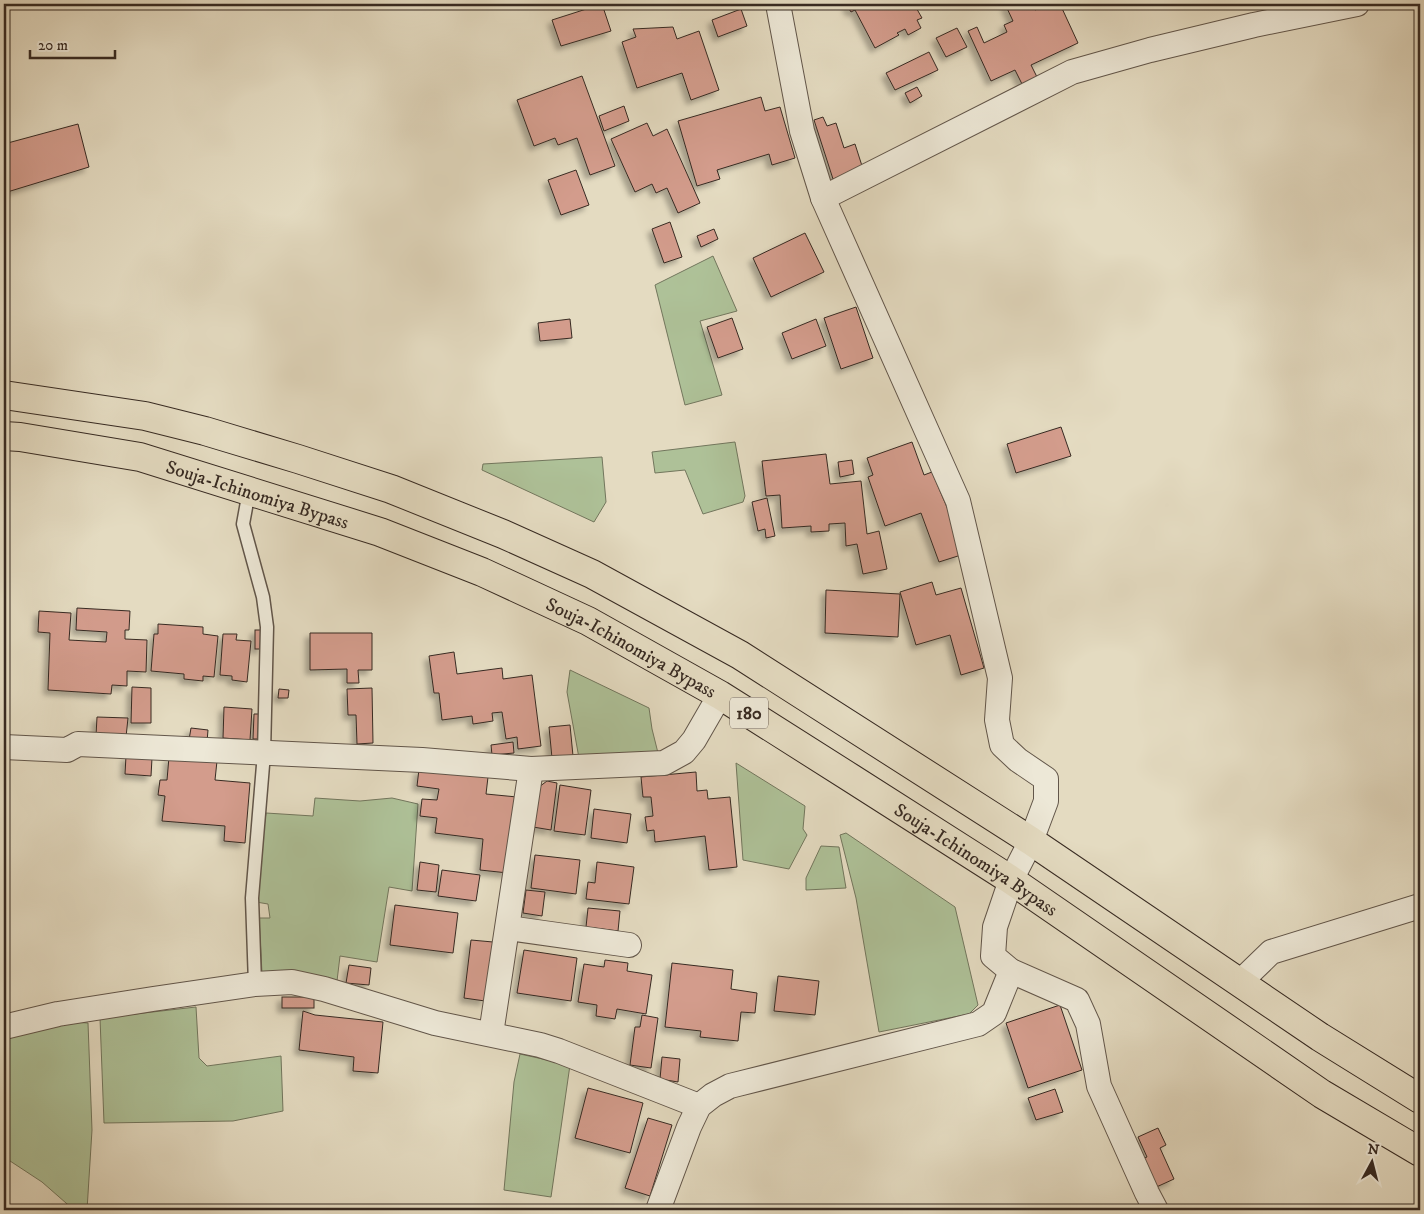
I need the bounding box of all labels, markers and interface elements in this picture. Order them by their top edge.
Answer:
scale bar [30,28,115,60]
text: 20 m [38,36,68,55]
street label: Souja-Ichinomiya Bypass [163,456,352,535]
street label: Souja-Ichinomiya Bypass [542,593,720,704]
road number: 180 [730,698,768,728]
street label: Souja-Ichinomiya Bypass [890,799,1062,922]
north arrow [1346,1136,1396,1186]
text: N [1367,1140,1381,1160]

